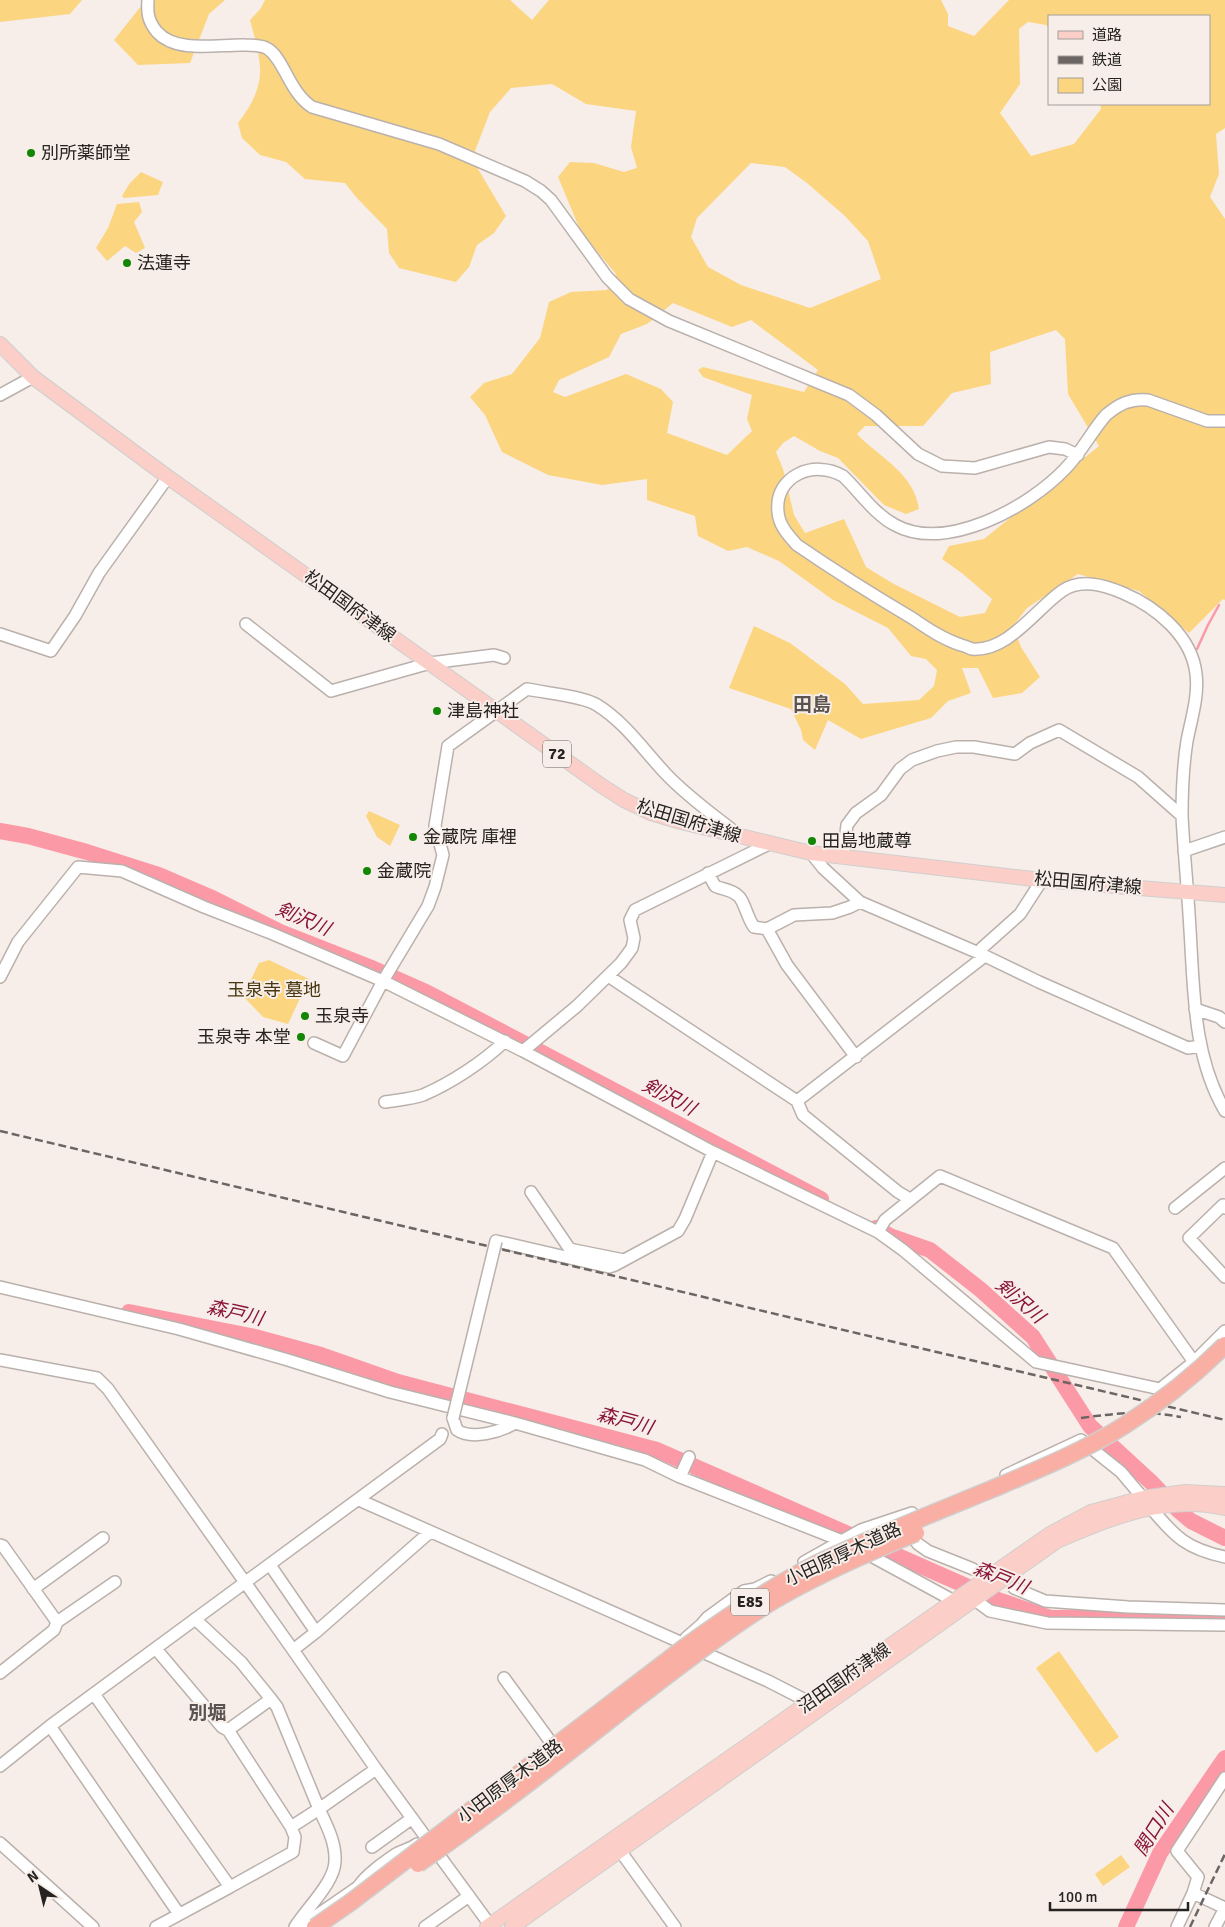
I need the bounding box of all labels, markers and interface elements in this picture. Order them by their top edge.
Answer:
legend [1048,15,1210,105]
text: 道路 [1092,26,1122,44]
text: 鉄道 [1092,51,1122,69]
text: 公園 [1092,76,1122,94]
place label: 別所薬師堂 [41,142,131,164]
marker: 別所薬師堂 [25,147,37,159]
place label: 法蓮寺 [137,252,191,274]
marker: 法蓮寺 [121,257,133,269]
street label: 松田国府津線 [300,565,400,647]
district label: 田島 [793,693,831,717]
place label: 津島神社 [447,700,519,722]
marker: 津島神社 [431,705,443,717]
road number: 72 [543,741,571,768]
street label: 松田国府津線 [634,795,744,847]
place label: 金蔵院 庫裡 [423,826,517,848]
place label: 田島地蔵尊 [822,830,912,852]
marker: 金蔵院 庫裡 [407,831,419,843]
marker: 田島地蔵尊 [806,835,818,847]
place label: 金蔵院 [377,860,431,882]
marker: 金蔵院 [361,865,373,877]
street label: 松田国府津線 [1033,867,1143,899]
water label: 剣沢川 [272,897,336,942]
park label: 玉泉寺 墓地 [227,979,321,1001]
place label: 玉泉寺 [315,1005,369,1027]
marker: 玉泉寺 [299,1010,311,1022]
place label: 玉泉寺 本堂 [197,1026,291,1048]
marker: 玉泉寺 本堂 [295,1031,307,1043]
water label: 剣沢川 [638,1073,702,1122]
water label: 剣沢川 [991,1273,1051,1330]
water label: 森戸川 [205,1295,267,1332]
water label: 森戸川 [594,1402,658,1440]
street label: 小田原厚木道路 [781,1517,905,1591]
water label: 森戸川 [970,1556,1034,1601]
road number: E85 [731,1588,769,1615]
street label: 沼田国府津線 [793,1638,895,1718]
district label: 別堀 [188,1701,226,1725]
street label: 小田原厚木道路 [453,1734,567,1828]
water label: 関口川 [1129,1798,1180,1861]
north arrow [15,1862,65,1912]
text: N [24,1867,42,1887]
scale bar [1050,1880,1188,1912]
text: 100 m [1058,1888,1098,1906]

